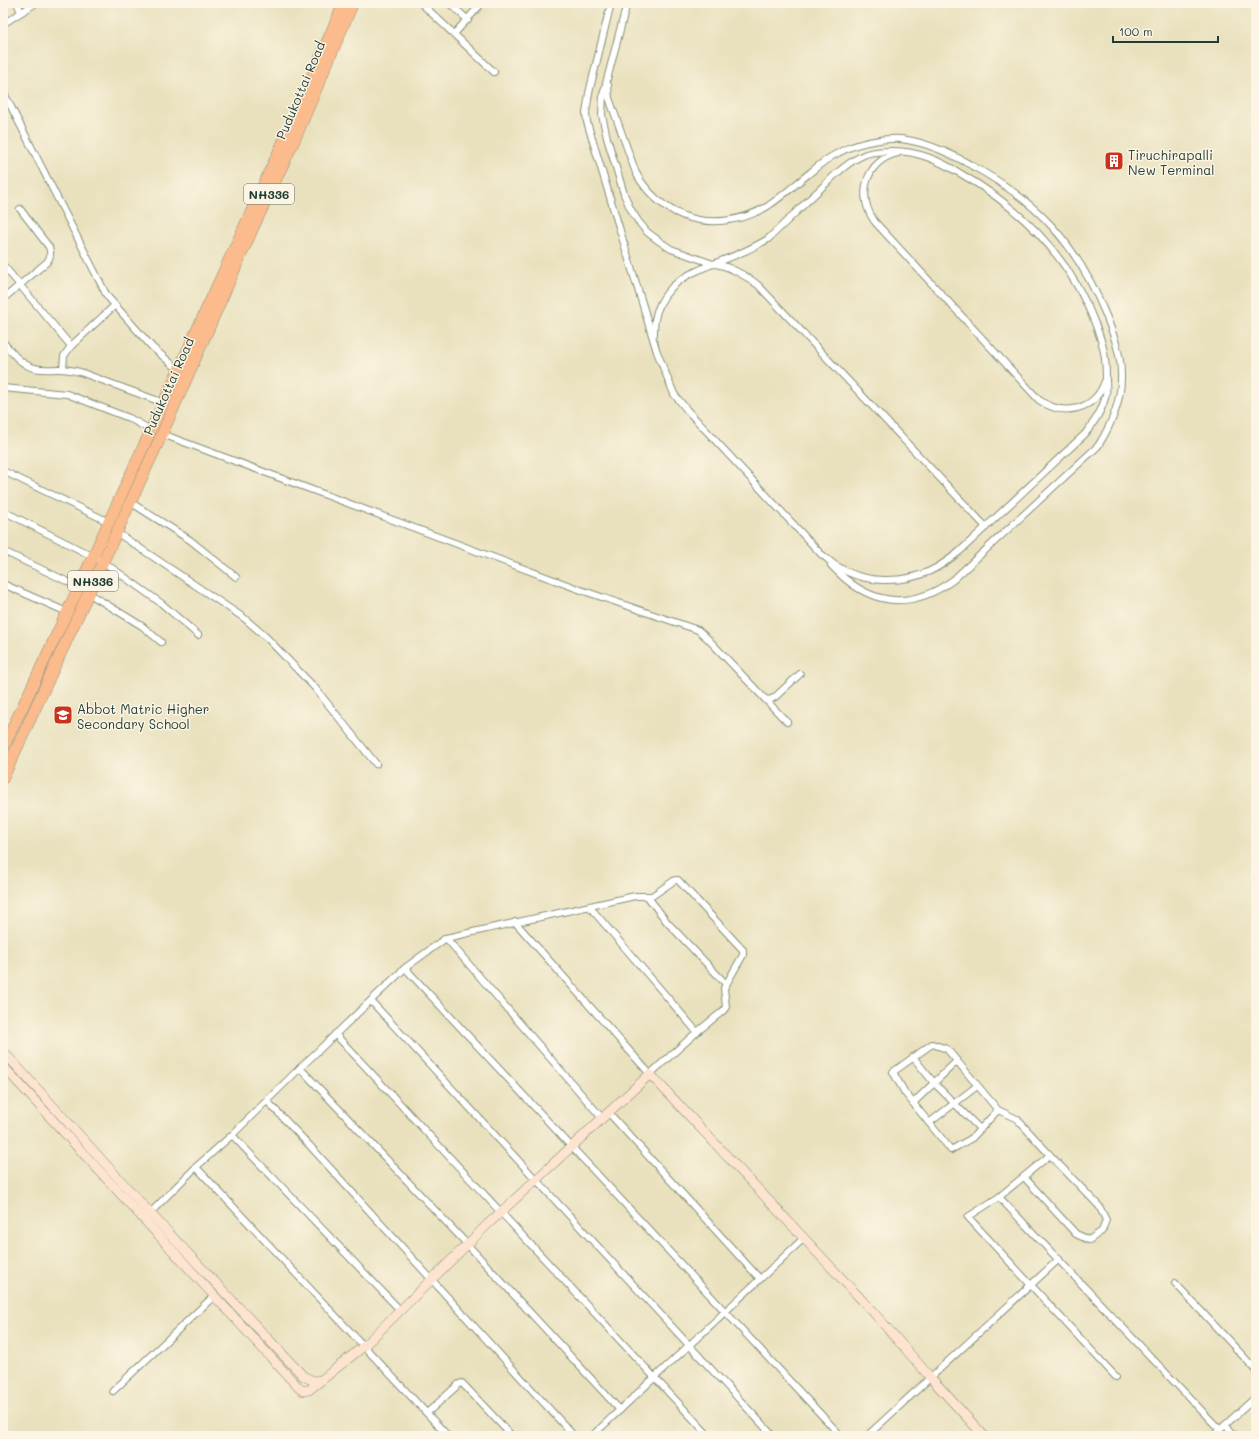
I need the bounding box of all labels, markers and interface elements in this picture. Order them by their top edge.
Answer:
scale bar [1113,18,1218,44]
text: 100 m [1119,23,1153,39]
street label: Pudukottai Road [272,38,328,142]
place label: Tiruchirapalli New Terminal [1128,146,1215,178]
building icon: Tiruchirapalli New Terminal [1103,150,1125,172]
road number: NH336 [244,184,294,204]
street label: Pudukottai Road [139,335,197,437]
road number: NH336 [68,571,118,591]
place label: Abbot Matric Higher Secondary School [77,700,209,732]
school or university icon: Abbot Matric Higher Secondary School [52,704,74,726]

